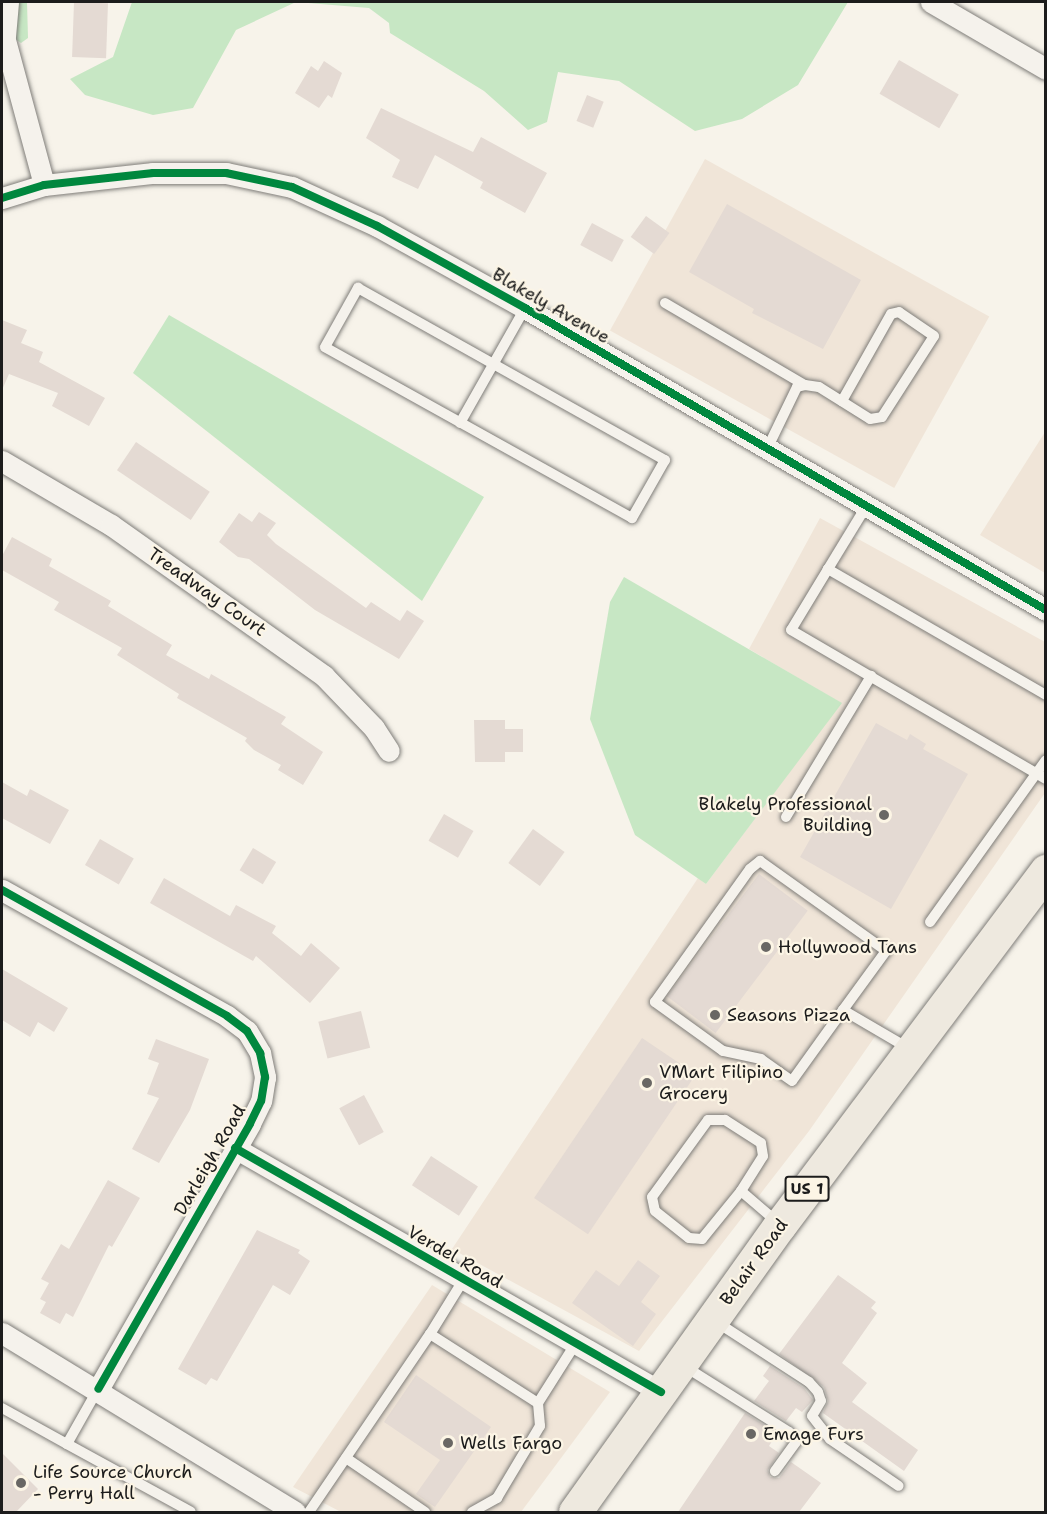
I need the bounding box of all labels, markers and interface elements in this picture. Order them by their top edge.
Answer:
street label: Blakely Avenue [488,264,614,348]
street label: Treadway Court [144,543,270,641]
place label: Blakely Professional Building [699,794,872,836]
marker: Blakely Professional Building [877,808,891,822]
place label: Hollywood Tans [778,936,917,958]
marker: Hollywood Tans [759,940,773,954]
place label: Seasons Pizza [727,1004,850,1026]
marker: Seasons Pizza [708,1008,722,1022]
place label: VMart Filipino Grocery [659,1062,783,1104]
marker: VMart Filipino Grocery [640,1076,654,1090]
street label: Darleigh Road [170,1101,250,1219]
road number: US 1 [784,1176,830,1202]
street label: Belair Road [715,1215,793,1309]
street label: Verdel Road [404,1221,506,1293]
place label: Emage Furs [763,1423,864,1445]
marker: Emage Furs [744,1427,758,1441]
place label: Wells Fargo [460,1432,562,1454]
marker: Wells Fargo [441,1436,455,1450]
place label: Life Source Church - Perry Hall [33,1462,192,1504]
marker: Life Source Church - Perry Hall [14,1476,28,1490]

